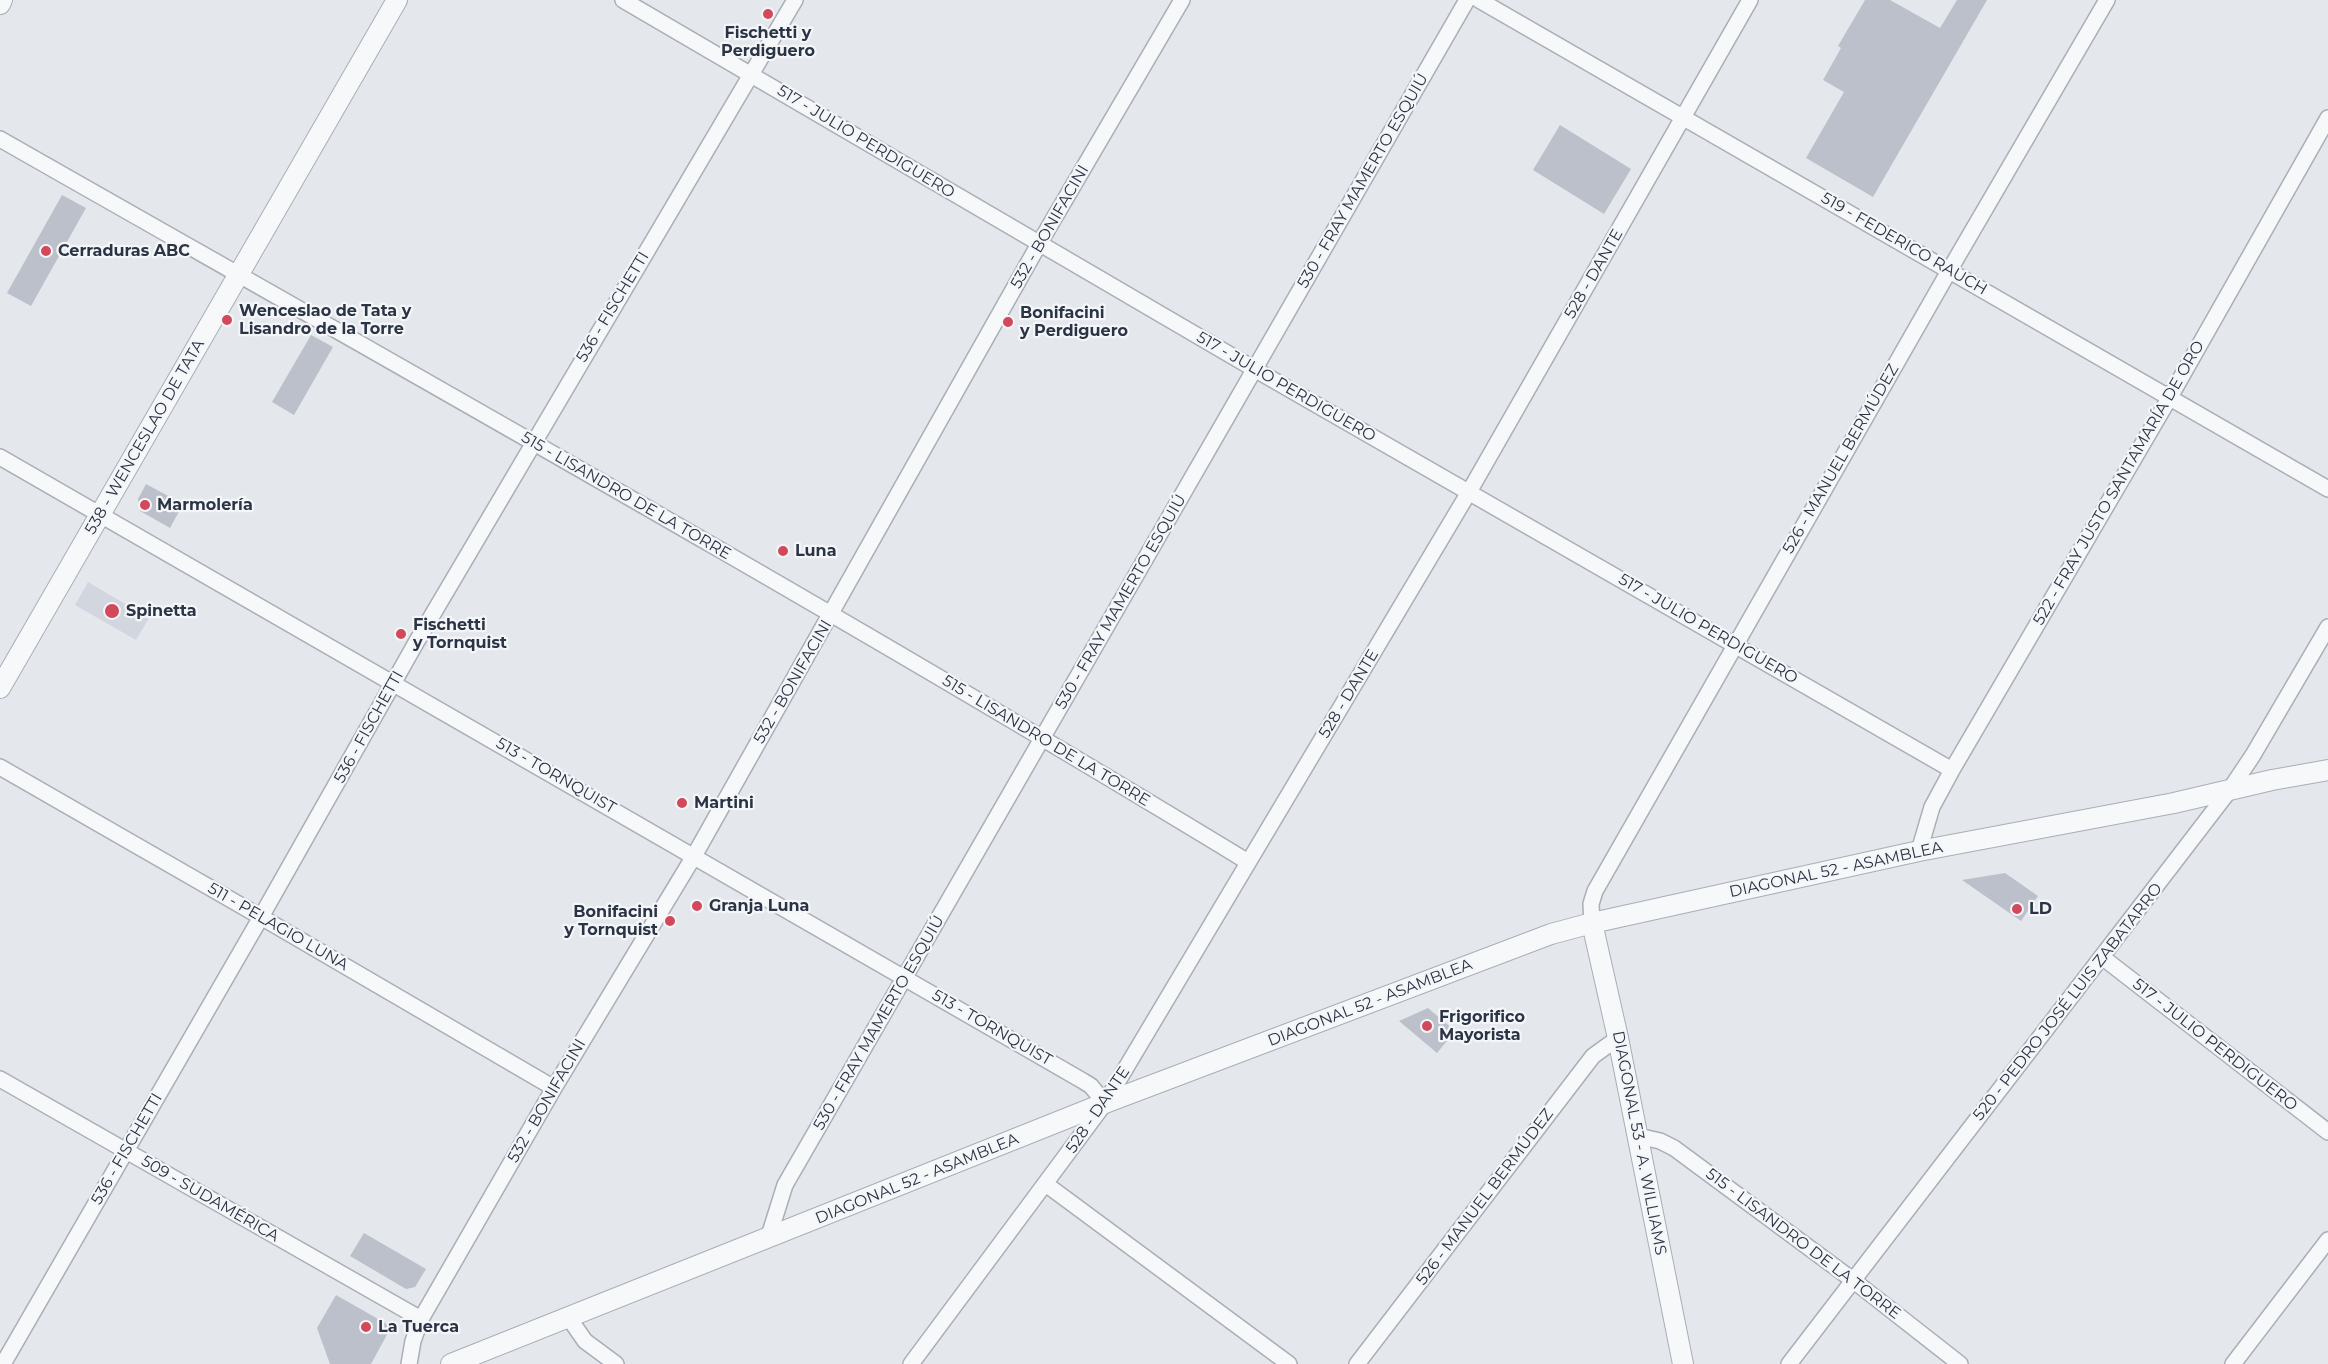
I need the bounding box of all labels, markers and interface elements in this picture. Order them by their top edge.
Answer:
marker: Fischetti y Perdiguero [761,7,775,21]
place label: Fischetti y Perdiguero [721,23,815,61]
street label: 530 - FRAY MAMERTO ESQUIÚ [1293,70,1433,292]
street label: 517 - JULIO PERDIGUERO [774,81,958,203]
street label: 532 - BONIFACINI [1007,162,1093,292]
street label: 519 - FEDERICO RAUCH [1818,189,1990,299]
street label: 528 - DANTE [1561,226,1627,322]
place label: Cerraduras ABC [58,241,190,261]
marker: Cerraduras ABC [39,244,53,258]
street label: 536 - FISCHETTI [572,248,654,366]
place label: Wenceslao de Tata y Lisandro de la Torre [239,301,411,339]
place label: Bonifacini y Perdiguero [1020,303,1128,341]
marker: Wenceslao de Tata y Lisandro de la Torre [220,313,234,327]
marker: Bonifacini y Perdiguero [1001,315,1015,329]
street label: 517 - JULIO PERDIGUERO [1193,328,1379,446]
street label: 538 - WENCESLAO DE TATA [81,336,209,538]
street label: 522 - FRAY JUSTO SANTAMARÍA DE ORO [2029,337,2209,629]
street label: 526 - MANUEL BERMÚDEZ [1779,361,1903,557]
street label: 515 - LISANDRO DE LA TORRE [518,428,734,564]
street label: 530 - FRAY MAMERTO ESQUIÚ [1051,491,1191,713]
place label: Marmolería [157,495,253,515]
marker: Marmolería [138,498,152,512]
place label: Luna [795,541,837,561]
marker: Luna [776,544,790,558]
street label: 517 - JULIO PERDIGUERO [1615,570,1801,688]
place label: Spinetta [126,601,197,621]
marker: Spinetta [103,602,121,620]
place label: Fischetti y Tornquist [413,615,507,653]
street label: 532 - BONIFACINI [750,617,836,747]
marker: Fischetti y Tornquist [394,627,408,641]
street label: 528 - DANTE [1315,646,1383,742]
street label: 536 - FISCHETTI [330,667,408,787]
street label: 515 - LISANDRO DE LA TORRE [939,671,1153,811]
street label: 513 - TORNQUIST [493,734,619,818]
place label: Martini [694,793,754,813]
marker: Martini [675,796,689,810]
street label: DIAGONAL 52 - ASAMBLEA [1728,838,1944,902]
street label: 511 - PELAGIO LUNA [204,879,352,975]
street label: 520 - PEDRO JOSÉ LUIS ZABATARRO [1969,879,2167,1125]
place label: Granja Luna [709,896,809,916]
marker: Granja Luna [690,899,704,913]
place label: LD [2029,899,2052,919]
place label: Bonifacini y Tornquist [564,902,658,940]
marker: LD [2010,902,2024,916]
street label: 530 - FRAY MAMERTO ESQUIÚ [809,912,949,1134]
marker: Bonifacini y Tornquist [663,914,677,928]
street label: DIAGONAL 52 - ASAMBLEA [1265,955,1475,1051]
street label: 517 - JULIO PERDIGUERO [2129,975,2301,1115]
street label: 513 - TORNQUIST [929,986,1055,1070]
place label: Frigorifico Mayorista [1439,1007,1525,1045]
marker: Frigorifico Mayorista [1420,1019,1434,1033]
street label: DIAGONAL 53 - A. WILLIAMS [1608,1029,1670,1257]
street label: 532 - BONIFACINI [504,1036,590,1166]
street label: 528 - DANTE [1062,1063,1134,1157]
street label: 536 - FISCHETTI [87,1090,167,1208]
street label: 526 - MANUEL BERMÚDEZ [1412,1105,1558,1289]
street label: DIAGONAL 52 - ASAMBLEA [813,1129,1021,1229]
street label: 509 - SUDAMÉRICA [138,1152,282,1246]
street label: 515 - LISANDRO DE LA TORRE [1702,1164,1904,1324]
place label: La Tuerca [378,1317,459,1337]
marker: La Tuerca [359,1320,373,1334]

